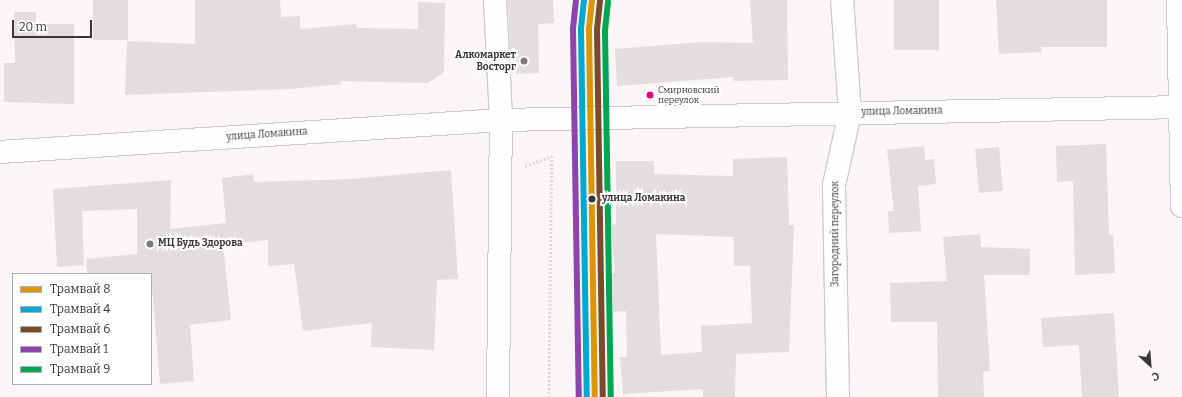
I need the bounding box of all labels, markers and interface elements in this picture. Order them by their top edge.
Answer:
scale bar [14,12,94,38]
text: 20 m [19,20,47,34]
place label: Алкомаркет Восторг [455,49,516,72]
marker: Алкомаркет Восторг [519,56,529,66]
place label: Смирновский переулок [658,85,719,106]
marker: Смирновский переулок [645,90,655,100]
street label: улица Ломакина [861,105,943,119]
street label: улица Ломакина [226,126,308,144]
street label: Загородний переулок [830,181,842,287]
marker: улица Ломакина [585,192,599,206]
place label: улица Ломакина [602,193,685,205]
place label: МЦ Будь Здорова [158,238,243,250]
marker: МЦ Будь Здорова [145,239,155,249]
legend [12,273,152,385]
text: Трамвай 8 [50,282,110,296]
text: Трамвай 4 [50,302,110,316]
text: Трамвай 6 [50,322,110,336]
text: Трамвай 1 [50,342,108,356]
north arrow [1130,345,1170,385]
text: Трамвай 9 [50,362,110,376]
text: С [1150,369,1161,384]

